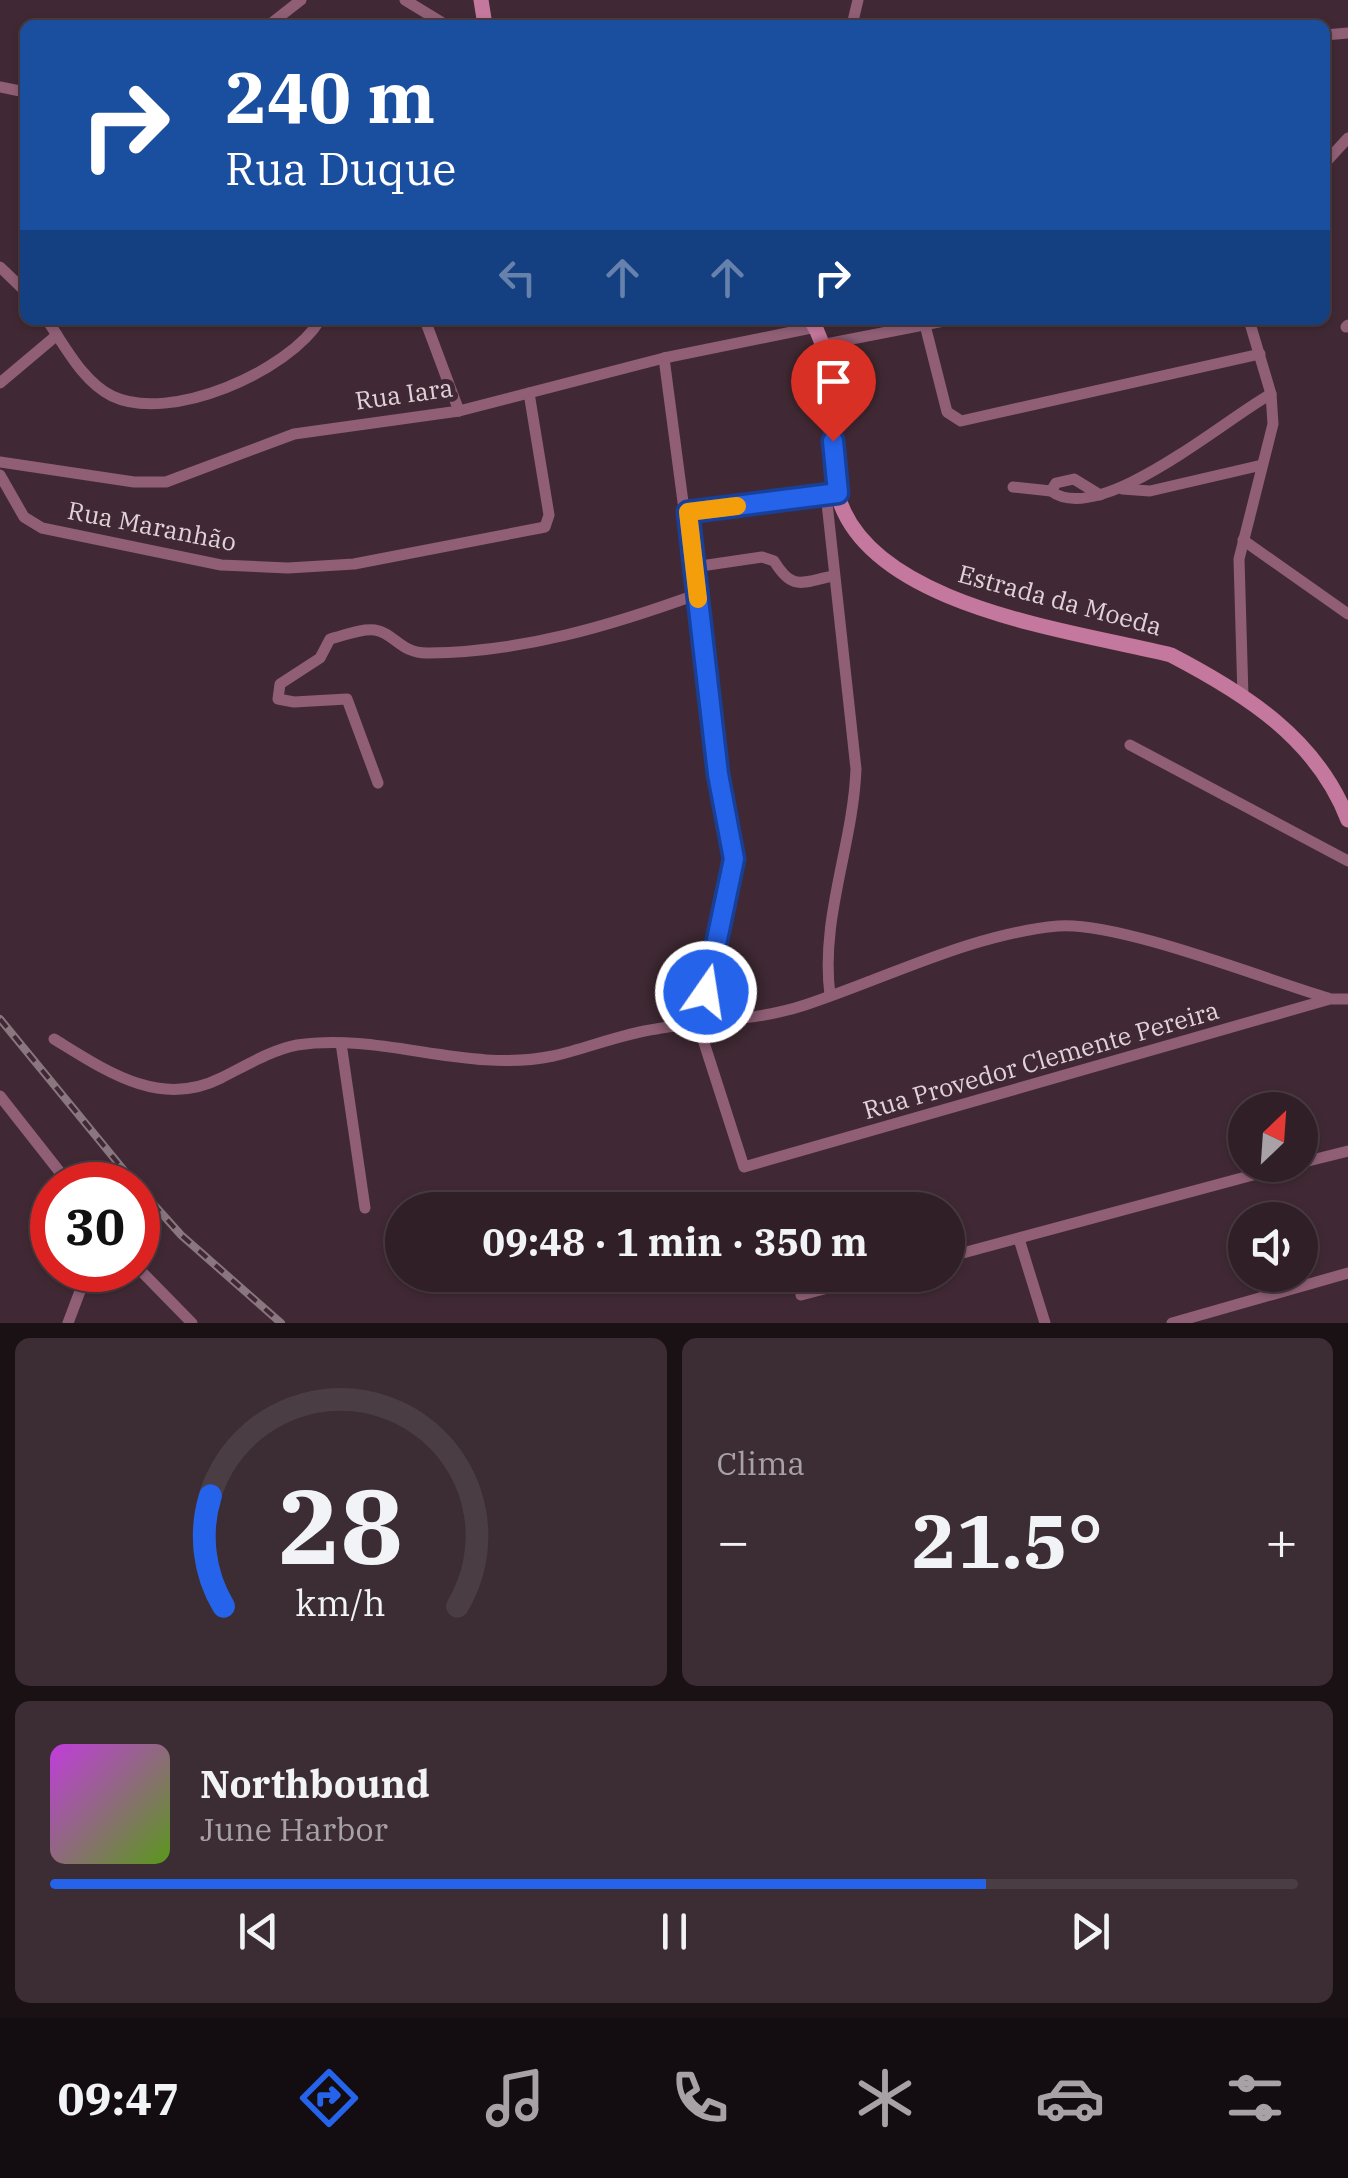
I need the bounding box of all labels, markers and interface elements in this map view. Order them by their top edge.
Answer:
text: 240 m [225,51,435,142]
icon: right [60,60,190,190]
text: Rua Duque [225,139,456,197]
icon: left [490,250,545,305]
icon: ahead [595,250,650,305]
icon: ahead [700,250,755,305]
icon: right [805,250,860,305]
pin [791,339,876,442]
icon: arrive [806,354,861,409]
street label: Rua Iara [353,370,455,417]
street label: Rua Maranhão [65,493,239,558]
street label: Estrada da Moeda [955,556,1166,643]
position arrow [654,940,758,1044]
street label: Rua Provedor Clemente Pereira [859,993,1223,1126]
north arrow [1228,1092,1318,1182]
map controls [1228,1092,1318,1292]
speed limit sign: 30 [30,1162,160,1292]
button: sound [1228,1202,1318,1292]
text: 09:48 · 1 min · 350 m [482,1217,868,1266]
text: Clima [717,1442,805,1484]
text: 28 [278,1457,403,1593]
text: 21.5° [912,1491,1103,1589]
text: − [717,1505,750,1576]
text: + [1265,1505,1298,1576]
text: km/h [296,1579,386,1626]
text: Northbound [200,1759,430,1808]
text: June Harbor [200,1808,388,1850]
icon: previous [231,1904,286,1959]
icon: pause [647,1904,702,1959]
icon: next [1063,1904,1118,1959]
icon: directions [294,2063,364,2133]
icon: music [480,2063,550,2133]
icon: phone [665,2063,735,2133]
icon: climate [850,2063,920,2133]
icon: car [1035,2063,1105,2133]
icon: filters [1220,2063,1290,2133]
text: 09:47 [58,2069,179,2127]

